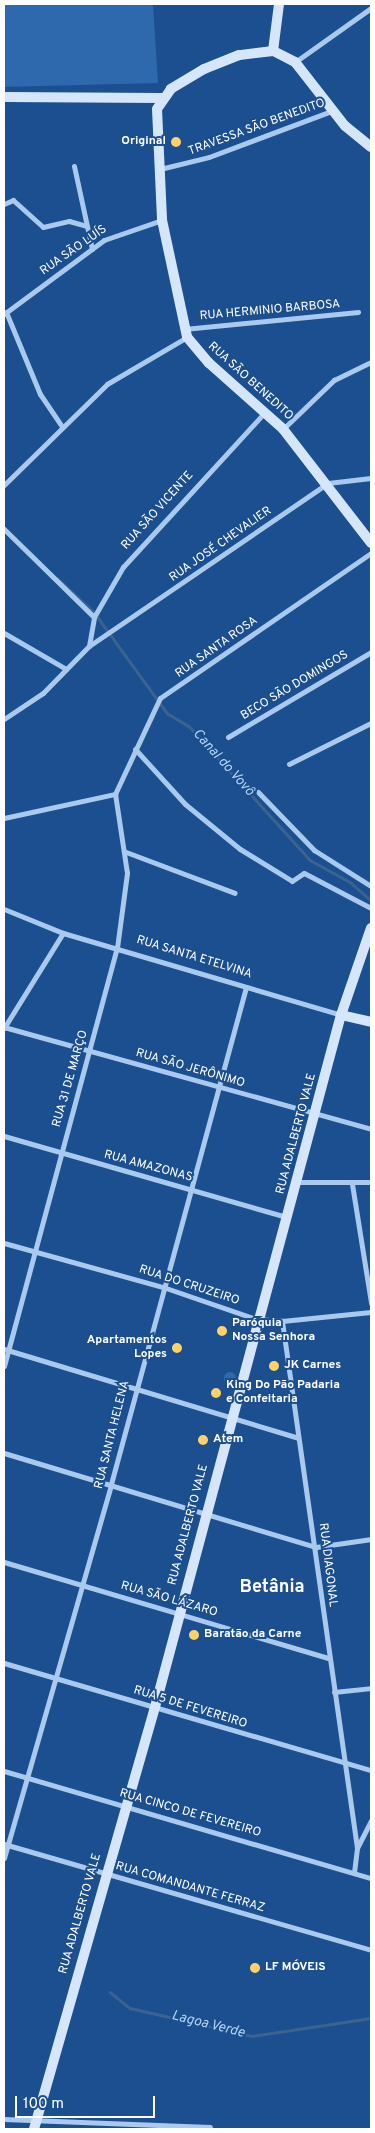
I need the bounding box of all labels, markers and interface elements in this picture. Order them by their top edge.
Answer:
street label: TRAVESSA SÃO BENEDITO [186,96,328,160]
place label: Original [121,135,166,149]
marker: Original [170,136,182,148]
street label: RUA SÃO LUÍS [38,223,110,279]
street label: RUA HERMINIO BARBOSA [199,298,341,324]
street label: RUA SÃO BENEDITO [204,340,296,424]
street label: RUA SÃO VICENTE [119,468,197,554]
street label: RUA JOSÉ CHEVALIER [167,504,275,586]
street label: RUA SANTA ROSA [173,614,261,682]
street label: BECO SÃO DOMINGOS [239,648,351,724]
water label: Canal do Vovô [188,726,258,800]
street label: RUA SANTA ETELVINA [134,933,254,983]
street label: RUA 31 DE MARÇO [50,1029,92,1129]
street label: RUA SÃO JERÔNIMO [134,1046,246,1092]
street label: RUA ADALBERTO VALE [274,1071,320,1197]
street label: RUA AMAZONAS [102,1148,194,1186]
street label: RUA DO CRUZEIRO [137,1263,241,1309]
place label: Paróquia Nossa Senhora [232,1317,315,1345]
marker: Paróquia Nossa Senhora [216,1325,228,1337]
place label: Apartamentos Lopes [87,1334,167,1362]
marker: Apartamentos Lopes [171,1342,183,1354]
place label: JK Carnes [284,1359,341,1373]
marker: JK Carnes [268,1360,280,1372]
street label: RUA SANTA HELENA [92,1379,134,1491]
place label: King Do Pão Padaria e Confeitaria [226,1379,340,1407]
marker: King Do Pão Padaria e Confeitaria [210,1387,222,1399]
place label: Atem [213,1433,243,1447]
marker: Atem [197,1434,209,1446]
street label: RUA ADALBERTO VALE [166,1462,212,1588]
street label: RUA DIAGONAL [315,1522,339,1608]
district label: Betânia [239,1577,305,1599]
street label: RUA SÃO LÁZARO [119,1579,219,1621]
place label: Baratão da Carne [204,1628,301,1642]
marker: Baratão da Carne [188,1629,200,1641]
street label: RUA 5 DE FEVEREIRO [131,1684,249,1732]
street label: RUA CINCO DE FEVEREIRO [117,1787,263,1841]
street label: RUA ADALBERTO VALE [57,1851,105,1977]
street label: RUA COMANDANTE FERRAZ [113,1860,267,1916]
place label: LF MÓVEIS [265,1961,326,1975]
marker: LF MÓVEIS [249,1962,261,1974]
water label: Lagoa Verde [170,2008,246,2042]
scale bar [18,2086,158,2118]
text: 100 m [23,2095,64,2114]

